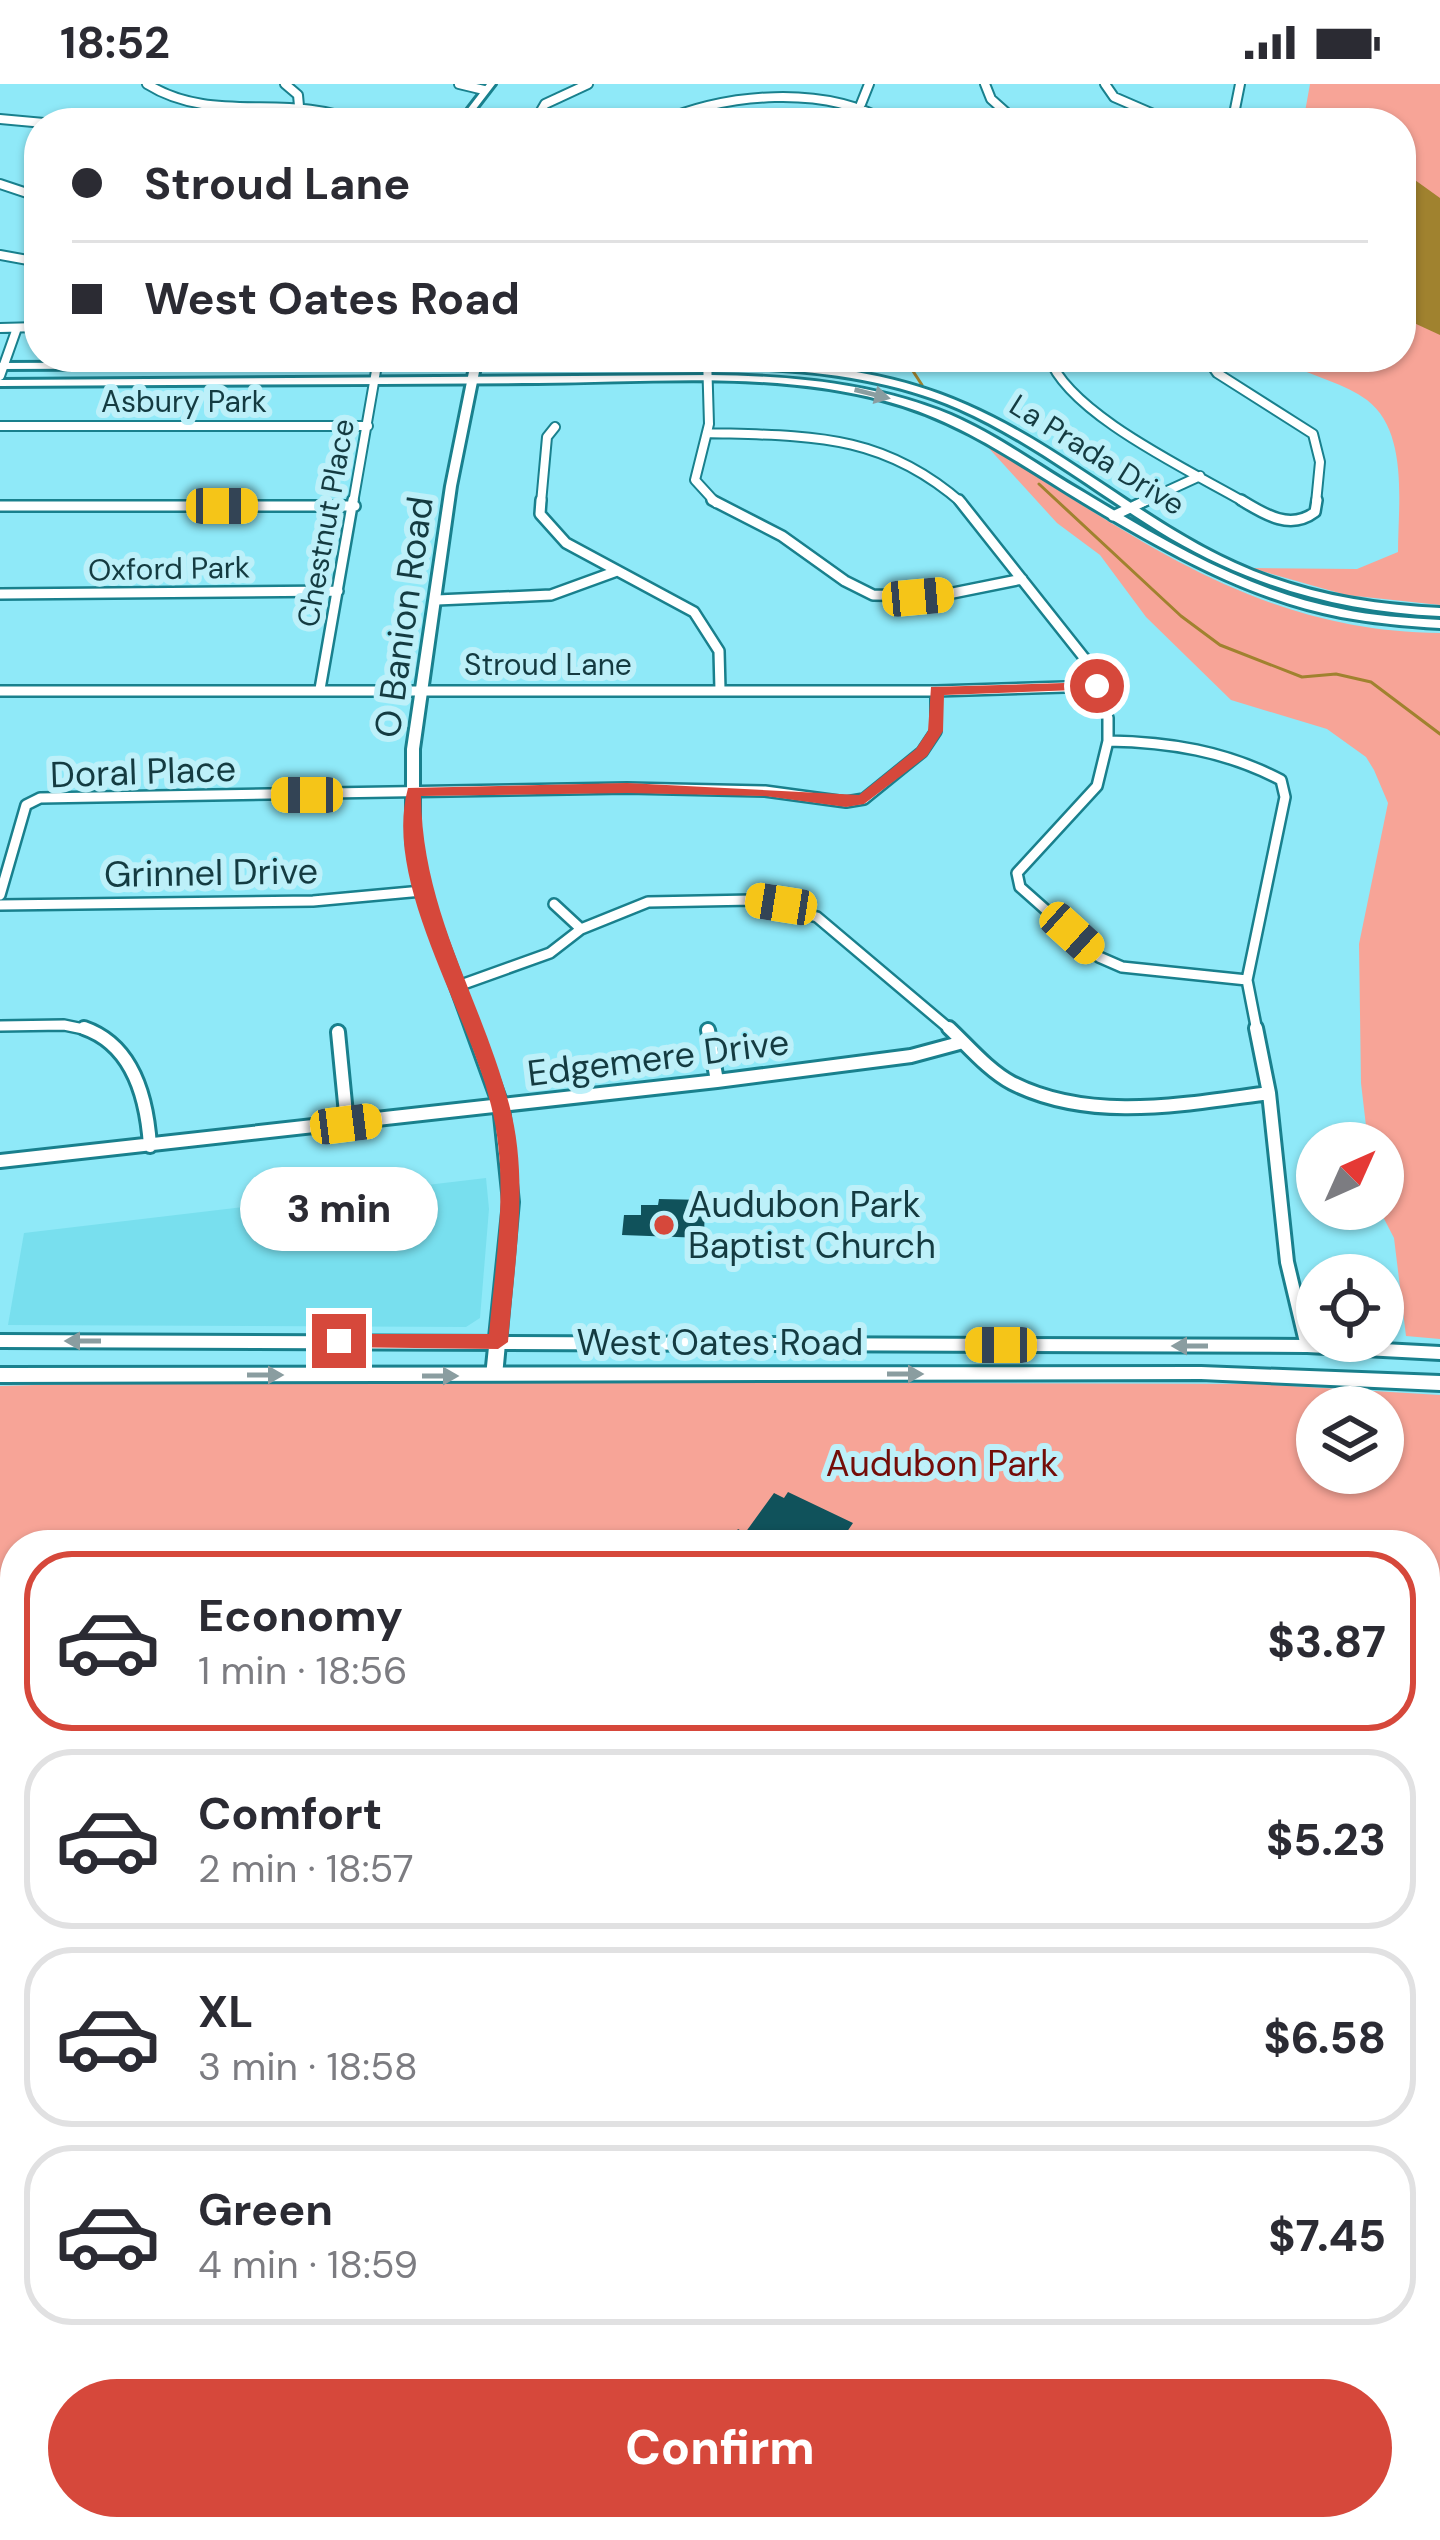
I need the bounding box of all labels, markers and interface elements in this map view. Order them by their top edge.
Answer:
text: 18:52 [60,13,170,72]
text: Stroud Lane [144,154,410,213]
text: West Oates Road [144,269,520,328]
street label: Asbury Park [101,382,267,421]
one-way arrow [853,385,890,404]
street label: La Prada Drive [1003,385,1192,524]
street label: Chestnut Place [288,416,363,630]
car [186,488,258,524]
street label: O Banion Road [363,493,444,741]
street label: Oxford Park [88,548,250,589]
car [881,576,955,618]
street label: Stroud Lane [464,645,632,684]
route start [1070,659,1124,713]
street label: Doral Place [49,745,237,798]
car [271,777,343,813]
street label: Grinnel Drive [104,847,318,898]
car [743,881,819,927]
car [1033,896,1111,970]
street label: Edgemere Drive [525,1018,792,1097]
car [308,1102,384,1146]
north arrow [1296,1122,1404,1230]
map controls [1296,1122,1404,1494]
callout: 3 min [240,1167,438,1251]
place label: Audubon Park Baptist Church [688,1181,936,1269]
text: 3 min [287,1183,391,1234]
marker: Audubon Park Baptist Church [651,1212,677,1238]
button: locate [1296,1254,1404,1362]
route end [312,1314,366,1368]
street label: West Oates Road [577,1319,863,1366]
car [965,1327,1037,1363]
one-way arrow [63,1331,101,1351]
one-way arrow [1170,1336,1208,1356]
one-way arrow [887,1364,925,1384]
one-way arrow [247,1365,285,1385]
one-way arrow [422,1366,460,1386]
button: layers [1296,1386,1404,1494]
park label: Audubon Park [826,1440,1058,1487]
text: Economy [198,1586,403,1645]
icon: car [54,1587,162,1695]
text: $3.87 [1268,1612,1386,1671]
text: 1 min · 18:56 [198,1645,408,1696]
text: Comfort [198,1784,382,1843]
icon: car [54,1785,162,1893]
text: $5.23 [1266,1810,1386,1869]
text: 2 min · 18:57 [198,1843,414,1894]
text: XL [198,1982,253,2041]
icon: car [54,1983,162,2091]
text: $6.58 [1263,2008,1386,2067]
text: 3 min · 18:58 [198,2041,418,2092]
text: Green [198,2180,333,2239]
icon: car [54,2181,162,2289]
text: $7.45 [1268,2206,1386,2265]
text: 4 min · 18:59 [198,2239,418,2290]
button: Confirm [48,2379,1392,2517]

